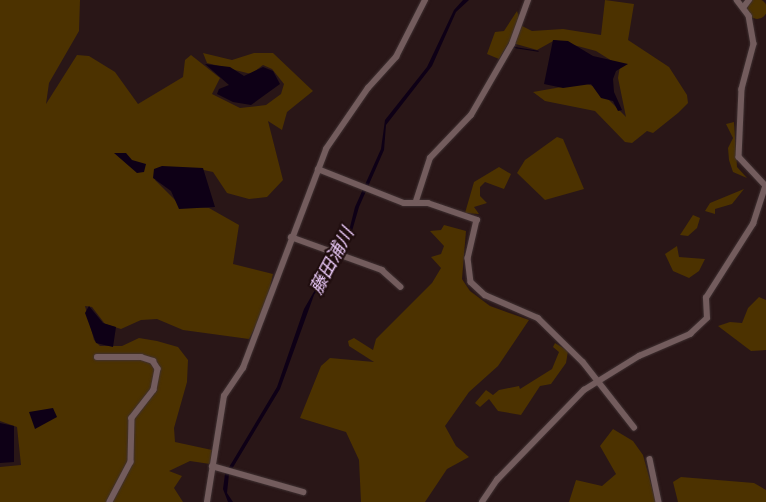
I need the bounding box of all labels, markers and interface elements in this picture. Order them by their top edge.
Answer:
water label: 藤田浦川 [306,224,358,298]

